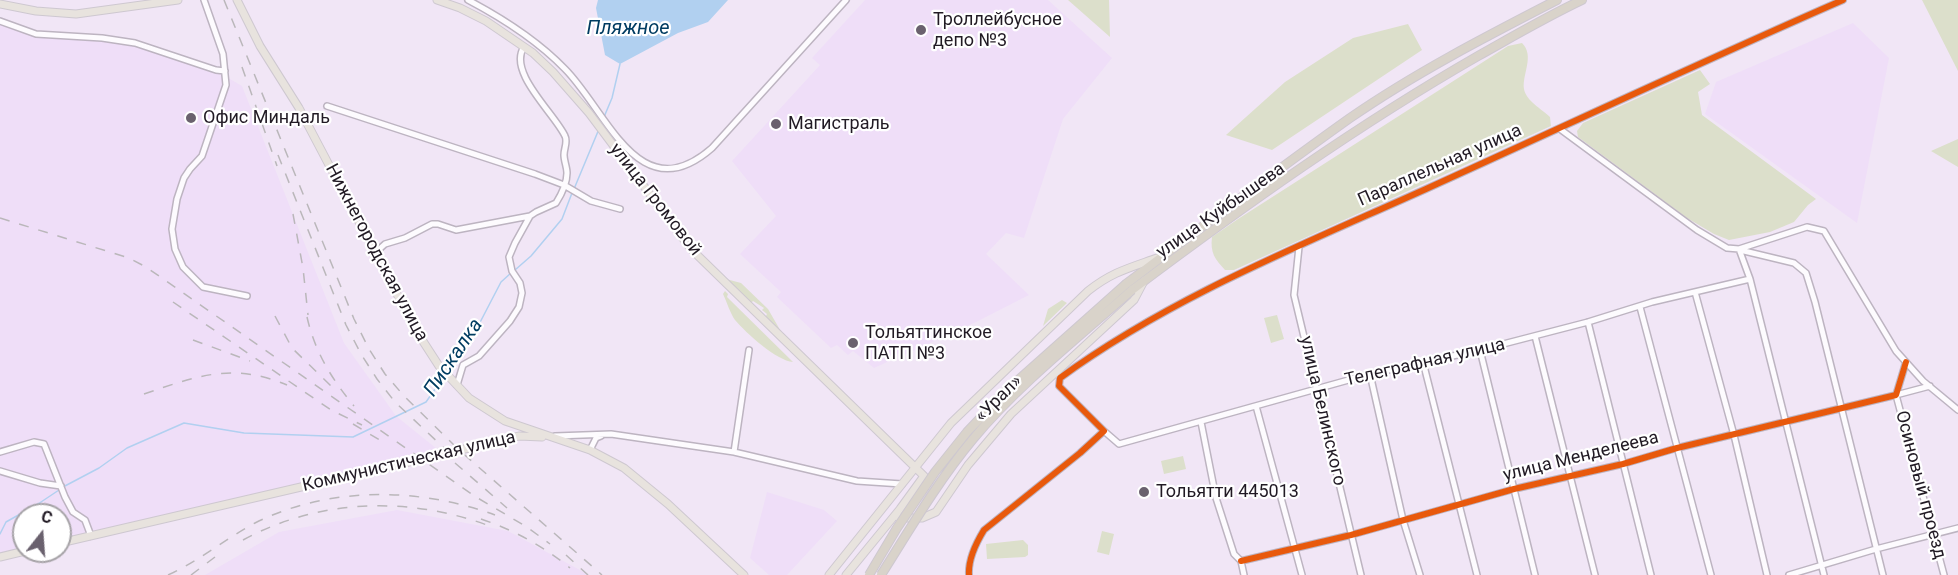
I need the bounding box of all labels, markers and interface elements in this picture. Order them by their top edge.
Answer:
place label: Троллейбусное депо №3 [933,9,1062,52]
water label: Пляжное [586,17,670,41]
marker: Троллейбусное депо №3 [914,23,928,37]
place label: Офис Миндаль [203,107,330,129]
marker: Офис Миндаль [184,111,198,125]
place label: Магистраль [788,113,890,135]
marker: Магистраль [769,117,783,131]
street label: Параллельная улица [1355,120,1525,212]
street label: улица Громовой [604,139,706,261]
street label: улица Куйбышева [1153,159,1289,263]
street label: Нижнегородская улица [320,161,432,345]
water label: Пискалка [419,315,489,401]
place label: Тольяттинское ПАТП №3 [865,322,992,364]
street label: улица Белинского [1294,334,1350,488]
street label: Телеграфная улица [1343,334,1507,392]
marker: Тольяттинское ПАТП №3 [846,336,860,350]
street label: «Урал» [971,371,1027,427]
street label: Осиновый проезд [1890,409,1950,561]
street label: Коммунистическая улица [300,427,518,497]
street label: улица Менделеева [1501,427,1661,487]
place label: Тольятти 445013 [1156,481,1299,503]
marker: Тольятти 445013 [1137,485,1151,499]
north arrow [12,503,72,563]
text: С [39,507,55,528]

